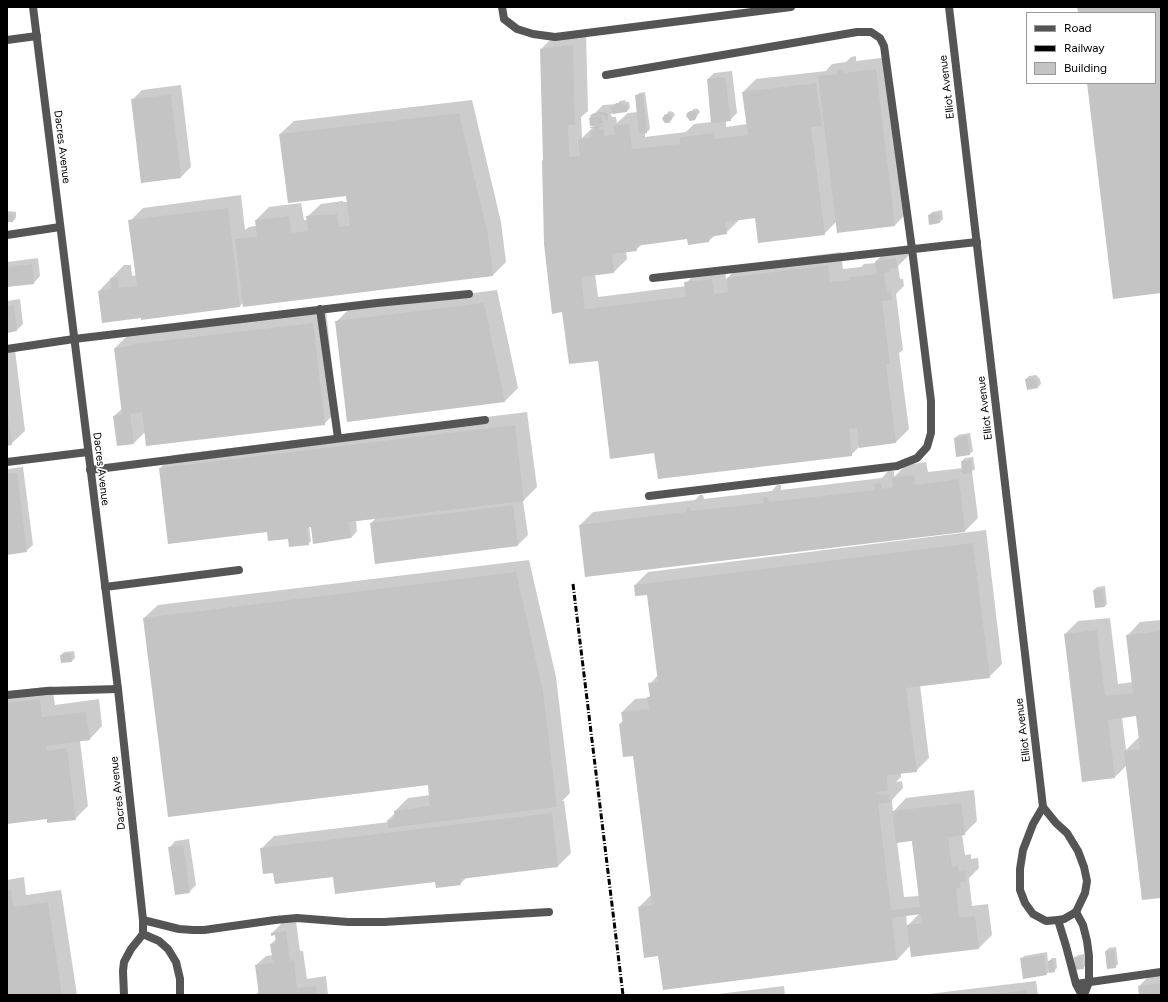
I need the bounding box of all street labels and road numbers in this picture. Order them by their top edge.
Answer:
street label: Elliot Avenue [937,54,957,120]
street label: Dacres Avenue [51,110,73,184]
street label: Elliot Avenue [975,375,995,441]
street label: Dacres Avenue [90,432,112,506]
street label: Elliot Avenue [1013,697,1033,763]
street label: Dacres Avenue [108,756,128,830]

